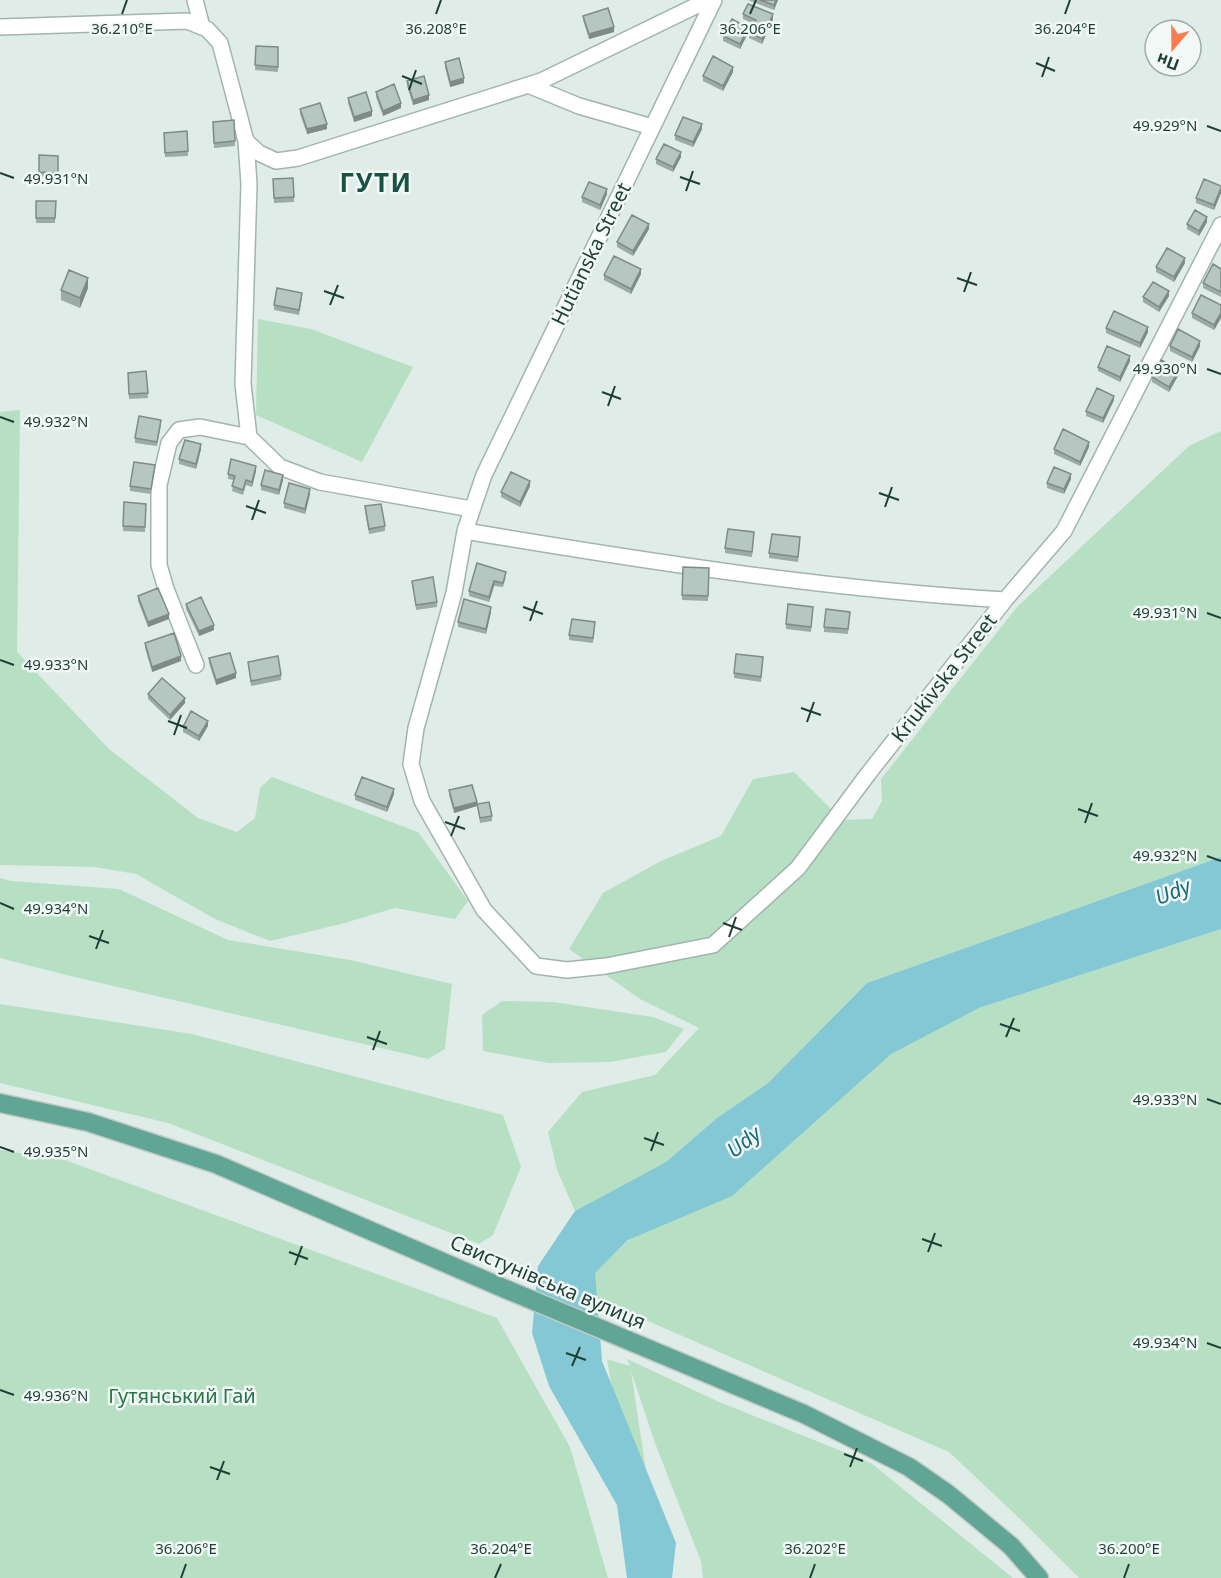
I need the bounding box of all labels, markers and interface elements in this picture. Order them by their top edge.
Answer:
text: 36.210°E [91,18,153,38]
text: 36.208°E [405,18,467,38]
text: 36.206°E [719,18,781,38]
text: 36.204°E [1034,18,1096,38]
north arrow [1143,18,1203,78]
text: Пн [1153,48,1182,76]
text: 49.929°N [1133,115,1197,135]
district label: ГУТИ [340,164,412,200]
text: 49.931°N [24,168,88,188]
street label: Hutianska Street [544,178,637,330]
text: 49.930°N [1133,358,1197,378]
text: 49.932°N [24,411,88,431]
text: 49.931°N [1133,602,1197,622]
street label: Kriukivska Street [885,608,1002,748]
text: 49.933°N [24,654,88,674]
text: 49.932°N [1133,845,1197,865]
water label: Udy [1151,871,1196,911]
text: 49.934°N [24,898,88,918]
text: 49.933°N [1133,1089,1197,1109]
water label: Udy [721,1118,767,1163]
text: 49.935°N [24,1141,88,1161]
street label: Свистунівська вулиця [446,1228,650,1335]
text: 49.934°N [1133,1332,1197,1352]
park label: Гутянський Гай [108,1382,256,1409]
text: 49.936°N [24,1385,88,1405]
text: 36.206°E [155,1538,217,1558]
text: 36.204°E [470,1538,532,1558]
text: 36.202°E [784,1538,846,1558]
text: 36.200°E [1098,1538,1160,1558]

